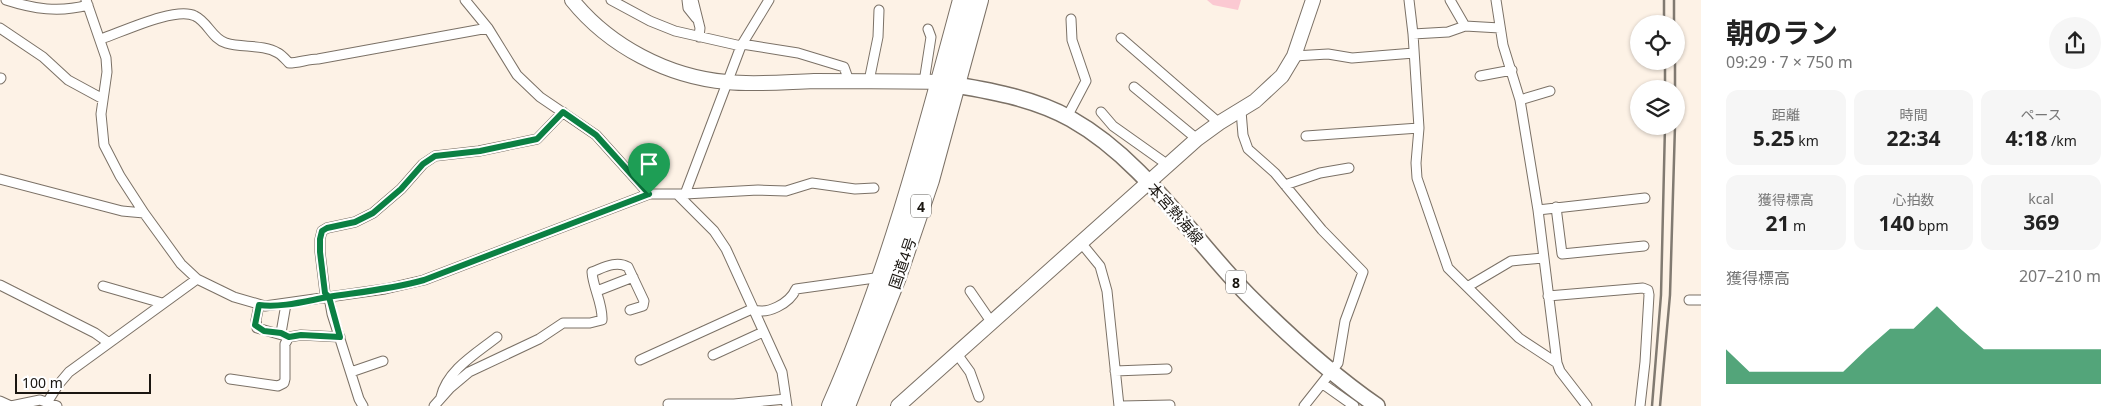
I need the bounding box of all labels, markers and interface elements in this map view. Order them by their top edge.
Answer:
text: 朝のラン [1726,13,1838,51]
map controls [1630,15,1685,135]
button: locate [1630,15,1685,70]
button: share [2049,17,2101,69]
text: 09:29 · 7 × 750 m [1726,51,1853,73]
button: layers [1630,80,1685,135]
text: 距離 [1772,105,1800,124]
text: 時間 [1899,105,1927,124]
text: ペース [2021,105,2062,124]
text: 5.25 [1753,124,1795,152]
text: 22:34 [1887,124,1940,152]
text: 4:18 [2005,124,2047,152]
text: km [1795,131,1819,150]
text: /km [2047,131,2077,150]
pin [628,143,670,194]
icon: arrive [635,150,663,178]
street label: 本宮熱海線 [1144,178,1208,248]
text: kcal [2028,189,2054,208]
text: 獲得標高 [1758,190,1814,209]
text: 心拍数 [1892,190,1934,209]
road number: 4 [911,195,931,218]
text: 369 [2023,208,2059,236]
text: 21 [1765,209,1789,237]
text: 140 [1878,209,1915,237]
text: m [1789,216,1806,235]
text: bpm [1915,216,1948,235]
street label: 国道4号 [884,234,920,292]
text: 207–210 m [2019,265,2101,287]
text: 獲得標高 [1726,267,1790,289]
road number: 8 [1226,270,1246,294]
scale bar [15,371,151,394]
text: 100 m [22,373,63,392]

